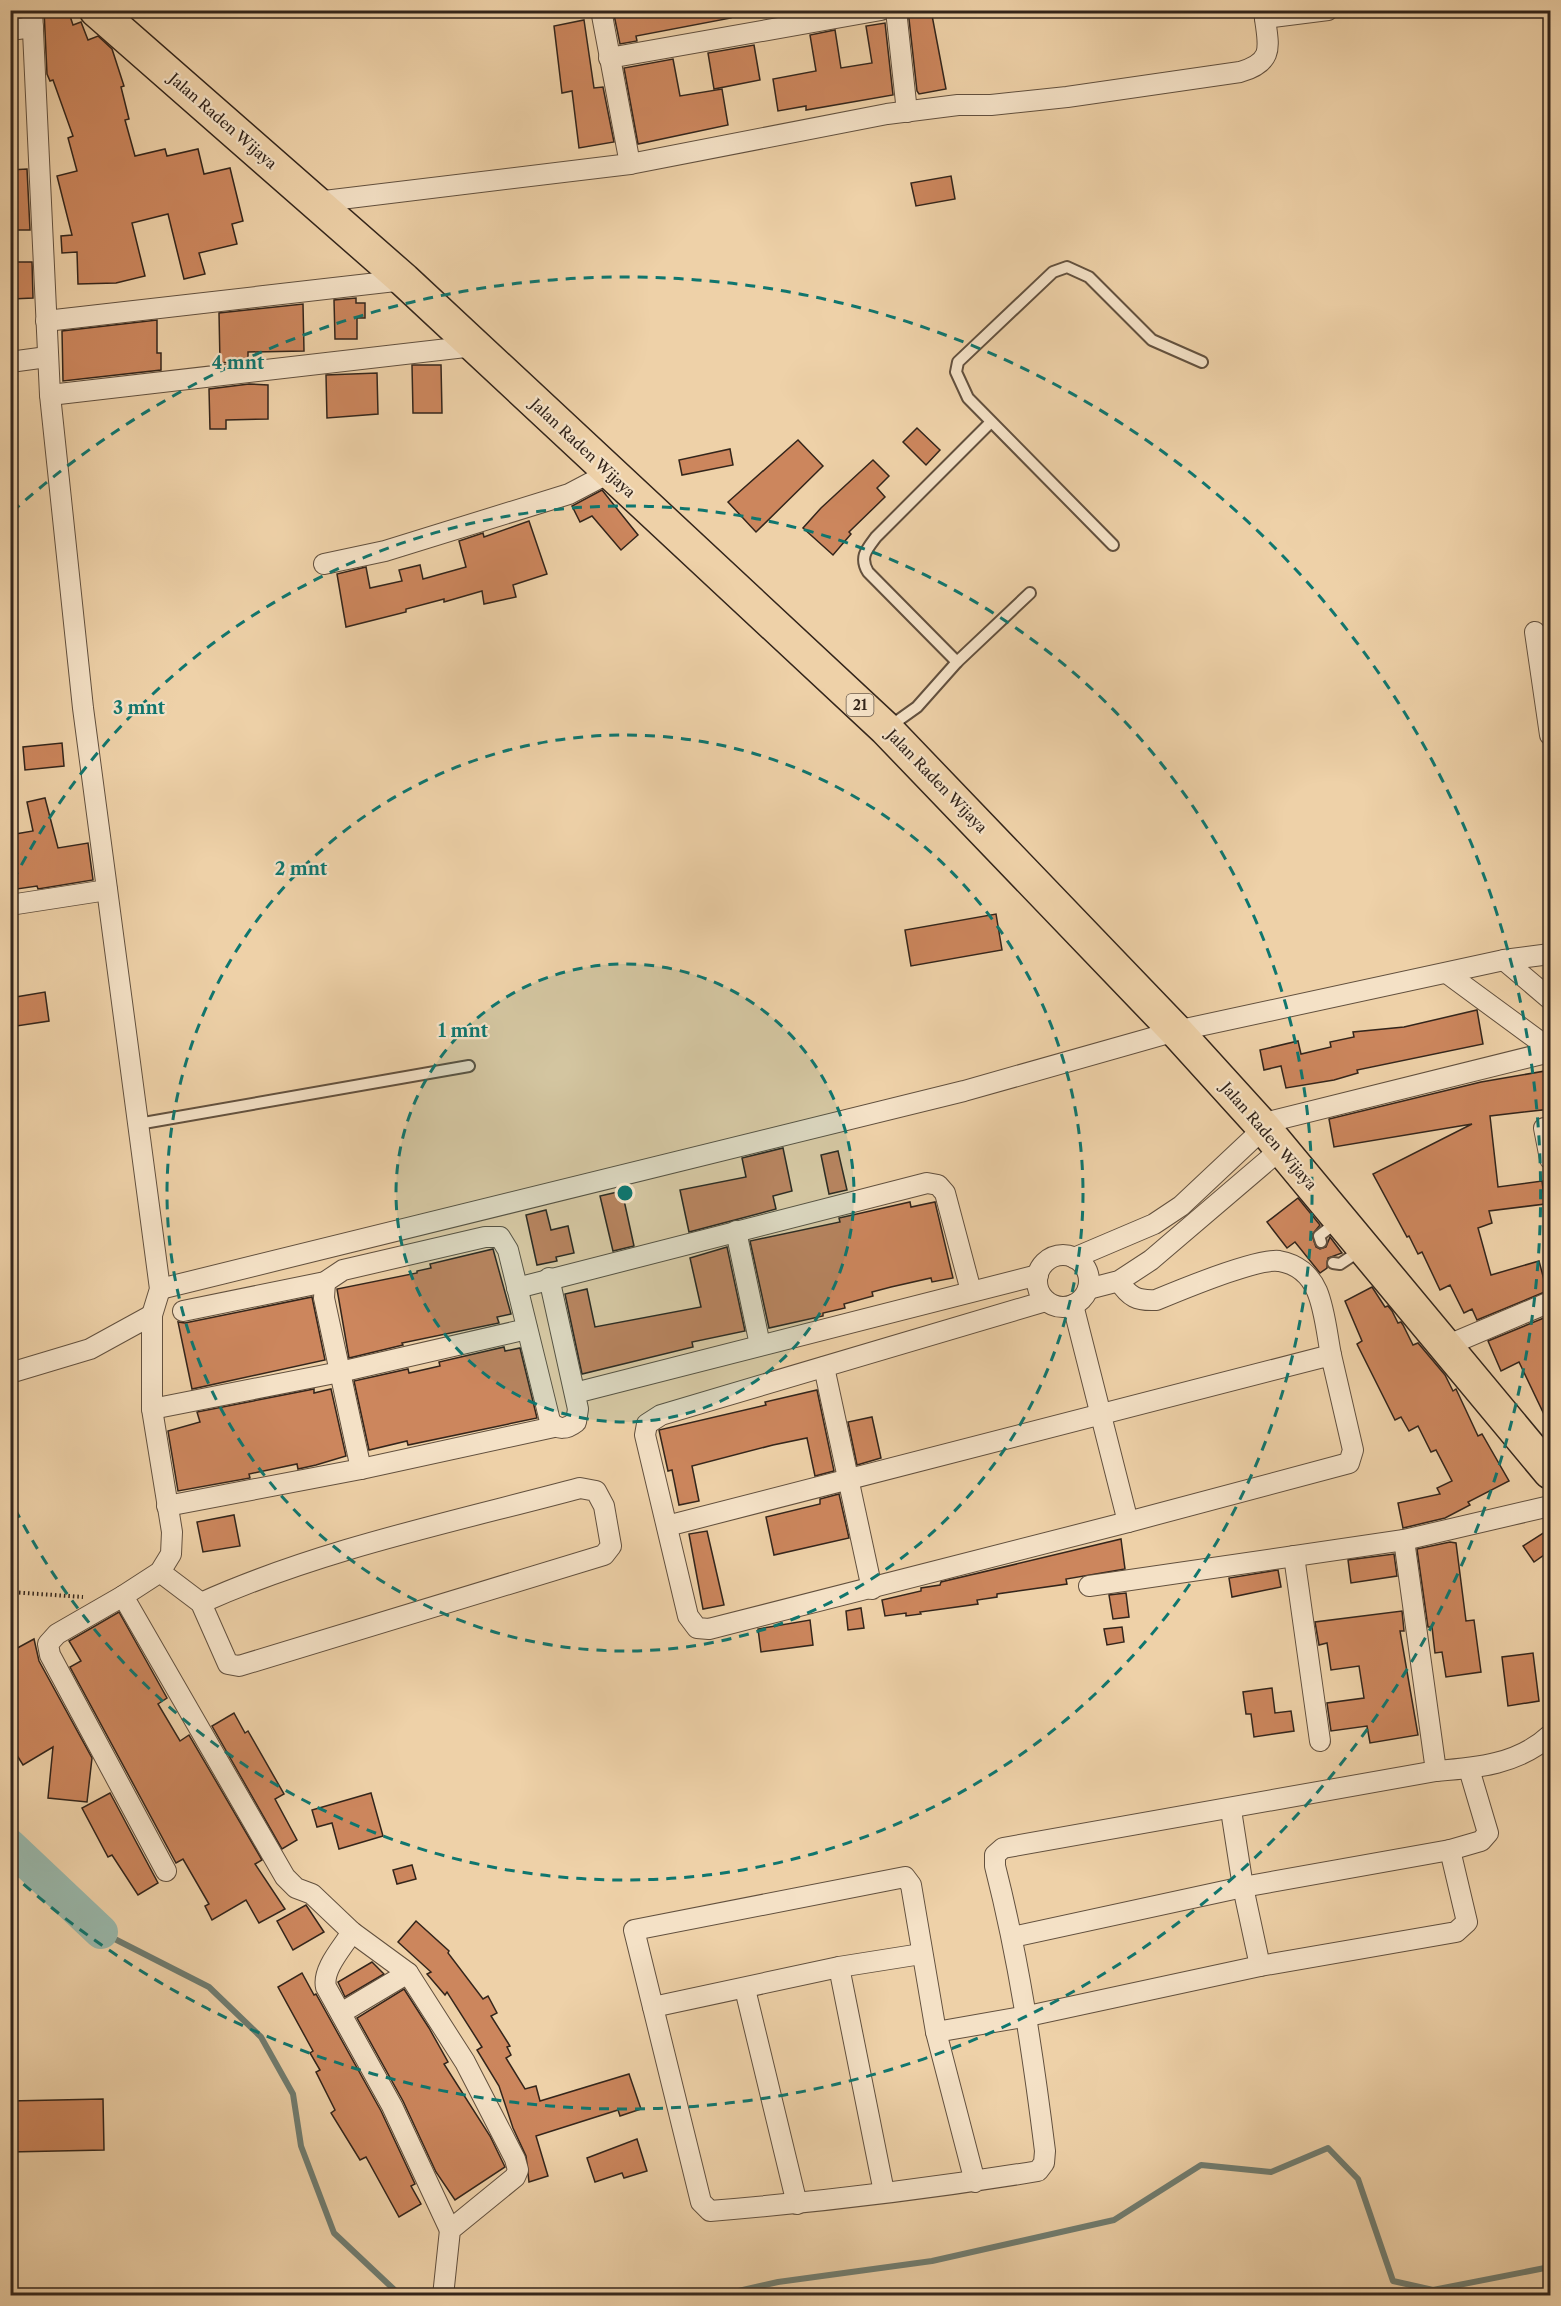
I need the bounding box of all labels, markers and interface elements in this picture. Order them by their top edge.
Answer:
street label: Jalan Raden Wijaya [164,68,281,173]
text: 4 mnt [212,352,265,374]
street label: Jalan Raden Wijaya [525,393,640,502]
road number: 21 [846,694,874,716]
text: 3 mnt [113,697,166,719]
street label: Jalan Raden Wijaya [881,724,991,837]
text: 2 mnt [275,858,328,880]
text: 1 mnt [438,1020,489,1042]
street label: Jalan Raden Wijaya [1216,1077,1321,1194]
centre of rings [615,1183,635,1203]

